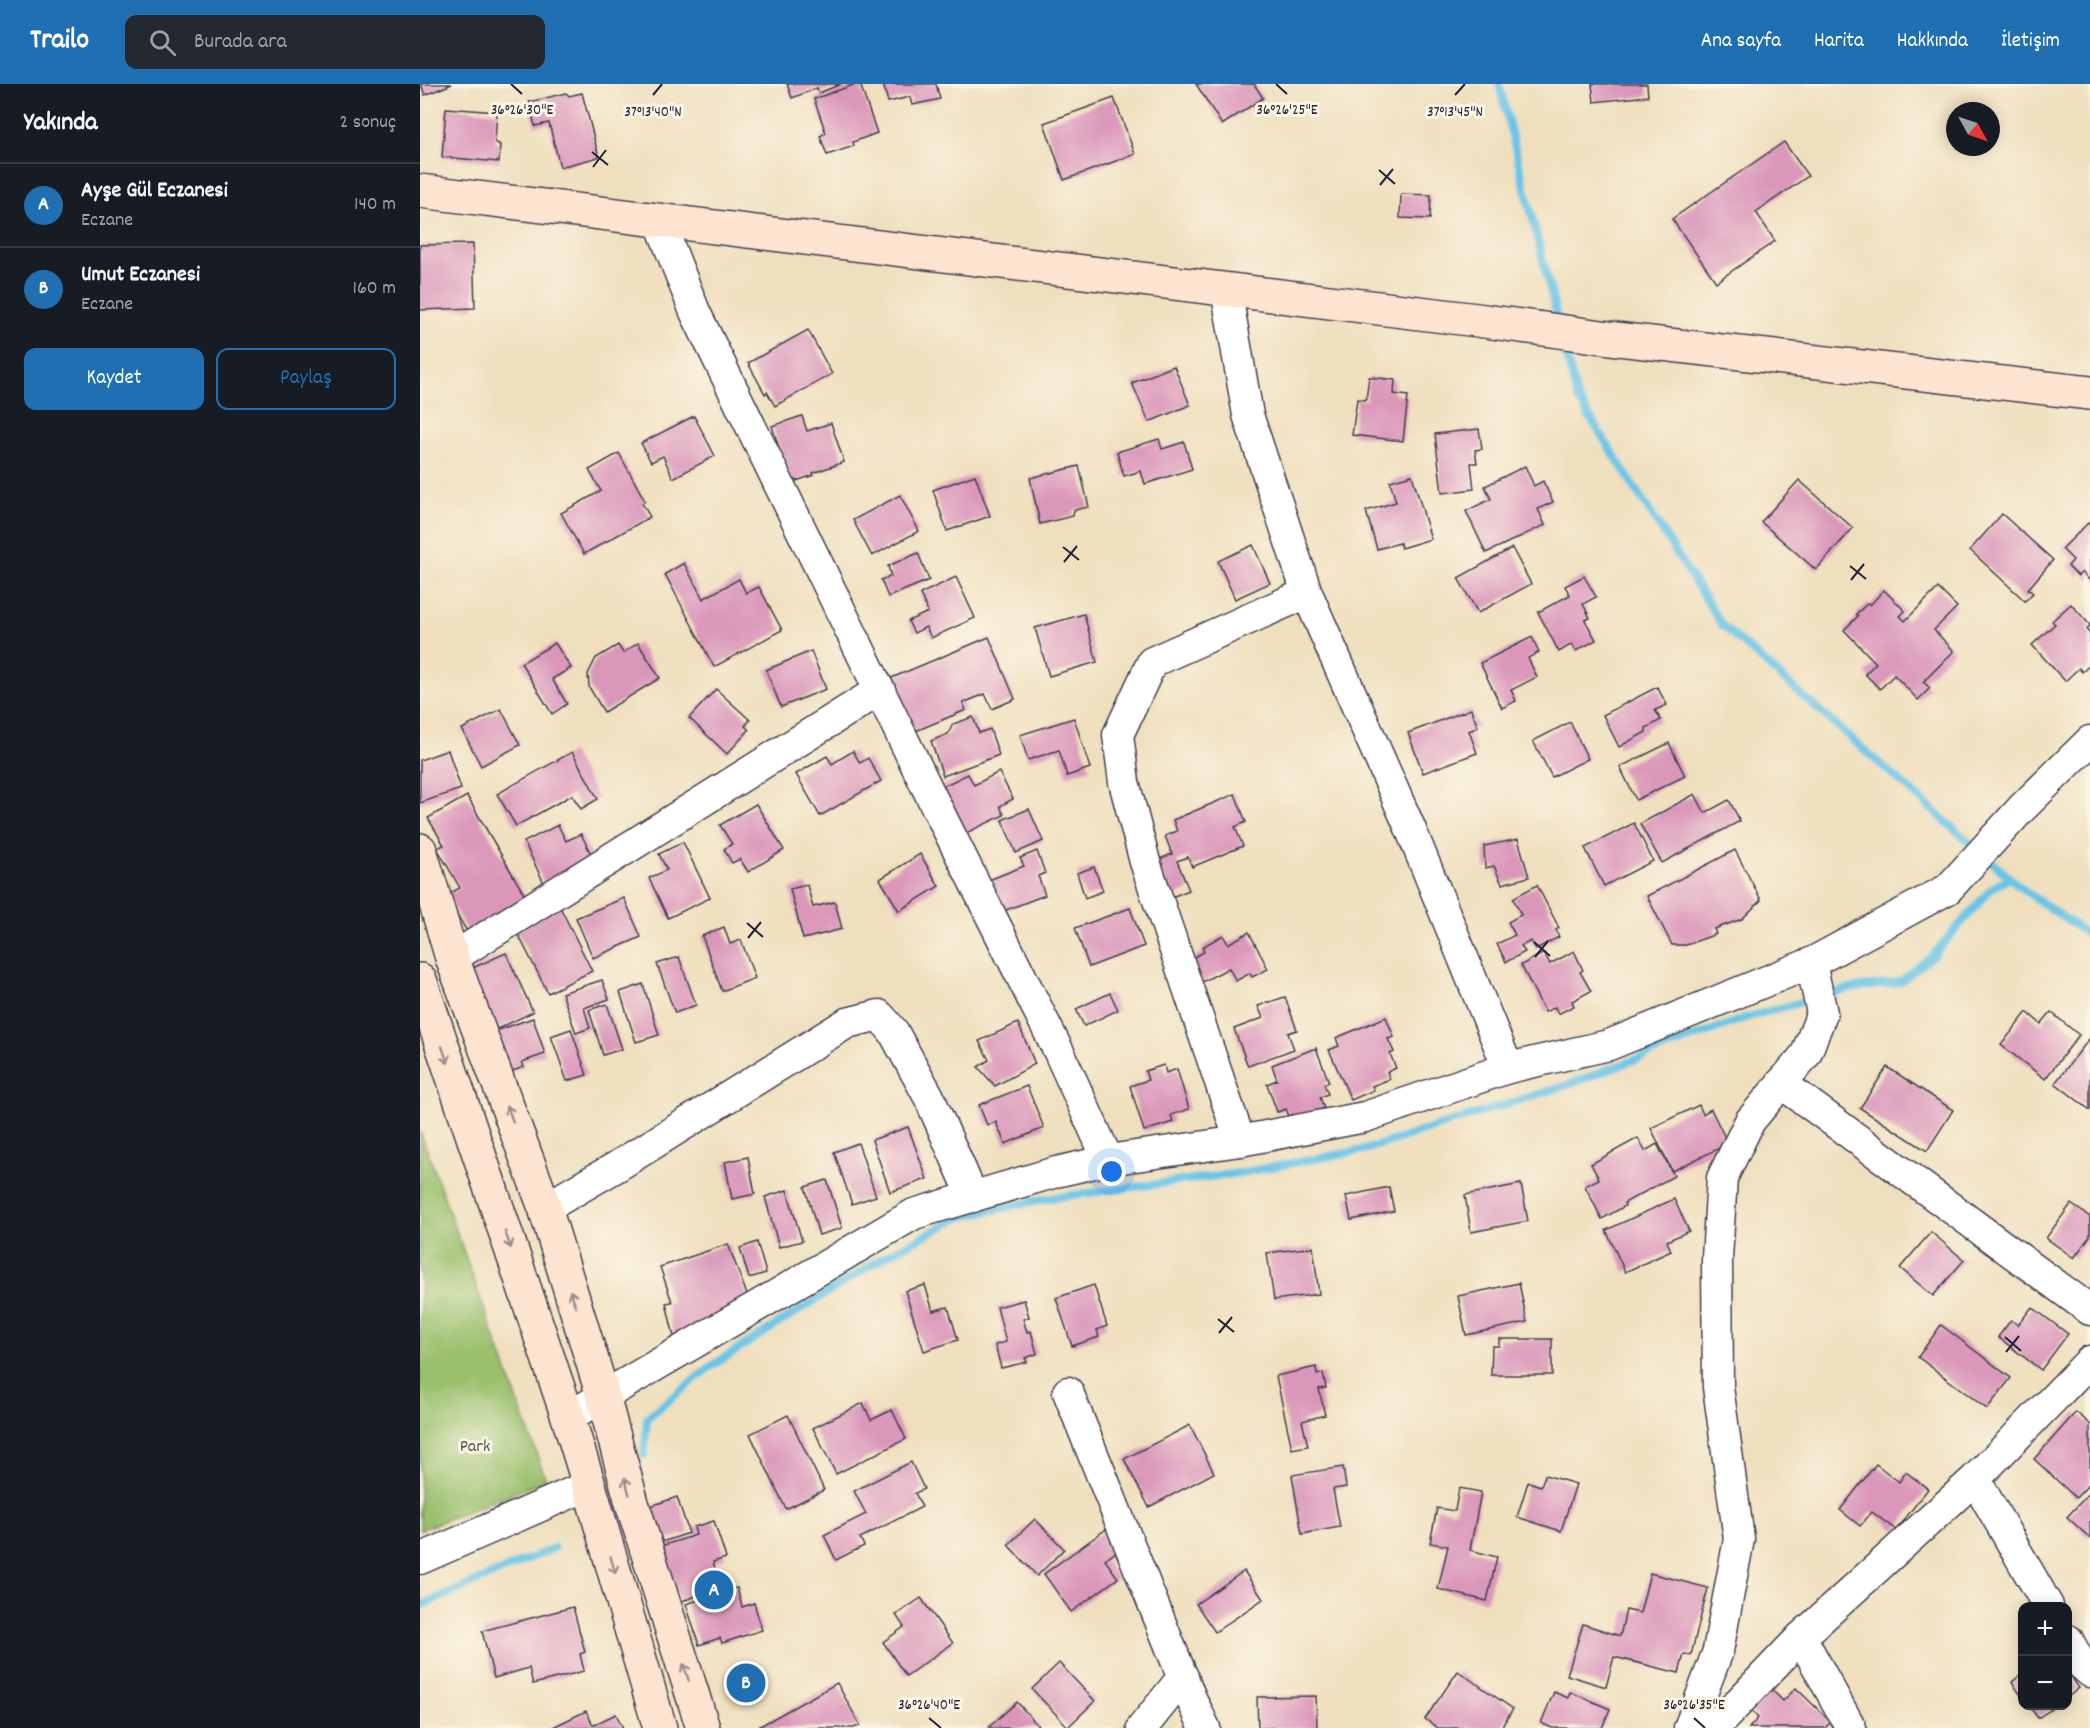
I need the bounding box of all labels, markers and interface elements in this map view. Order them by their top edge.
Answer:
search box [125,15,545,69]
text: Trailo [30,22,89,62]
icon: search [146,26,179,59]
text: Burada ara [194,27,287,58]
text: Ana sayfa [1701,27,1781,57]
text: Harita [1814,27,1864,57]
text: Hakkında [1897,27,1968,57]
text: İletişim [2001,27,2060,57]
text: 36°26'30"E [491,100,554,122]
text: 36°26'25"E [1256,100,1318,122]
text: 37°13'40"N [624,102,682,124]
text: 37°13'45"N [1427,102,1483,124]
north arrow [1946,102,2000,156]
text: Yakında [24,105,98,142]
text: 2 sonuç [339,109,396,137]
text: Ayşe Gül Eczanesi [81,176,228,207]
text: A [38,191,49,219]
text: 140 m [354,191,396,219]
text: Eczane [81,207,133,235]
text: Umut Eczanesi [81,260,200,291]
text: B [39,275,48,303]
text: 160 m [353,275,396,303]
text: Eczane [81,291,133,319]
button: Kaydet [24,348,204,410]
button: Paylaş [216,348,396,410]
one-way arrow [441,1045,452,1064]
one-way arrow [504,1106,515,1124]
your location [1097,1157,1126,1186]
one-way arrow [503,1230,514,1249]
one-way arrow [567,1290,578,1309]
park label: Park [460,1435,490,1460]
one-way arrow [621,1477,633,1496]
one-way arrow [608,1555,619,1574]
pin: A [694,1568,734,1612]
map controls [2018,1602,2072,1710]
button: + [2018,1602,2072,1656]
button: − [2018,1656,2072,1710]
pin: B [726,1660,766,1706]
one-way arrow [679,1663,690,1682]
text: 36°26'40"E [898,1695,960,1717]
text: 36°26'35"E [1663,1695,1725,1717]

